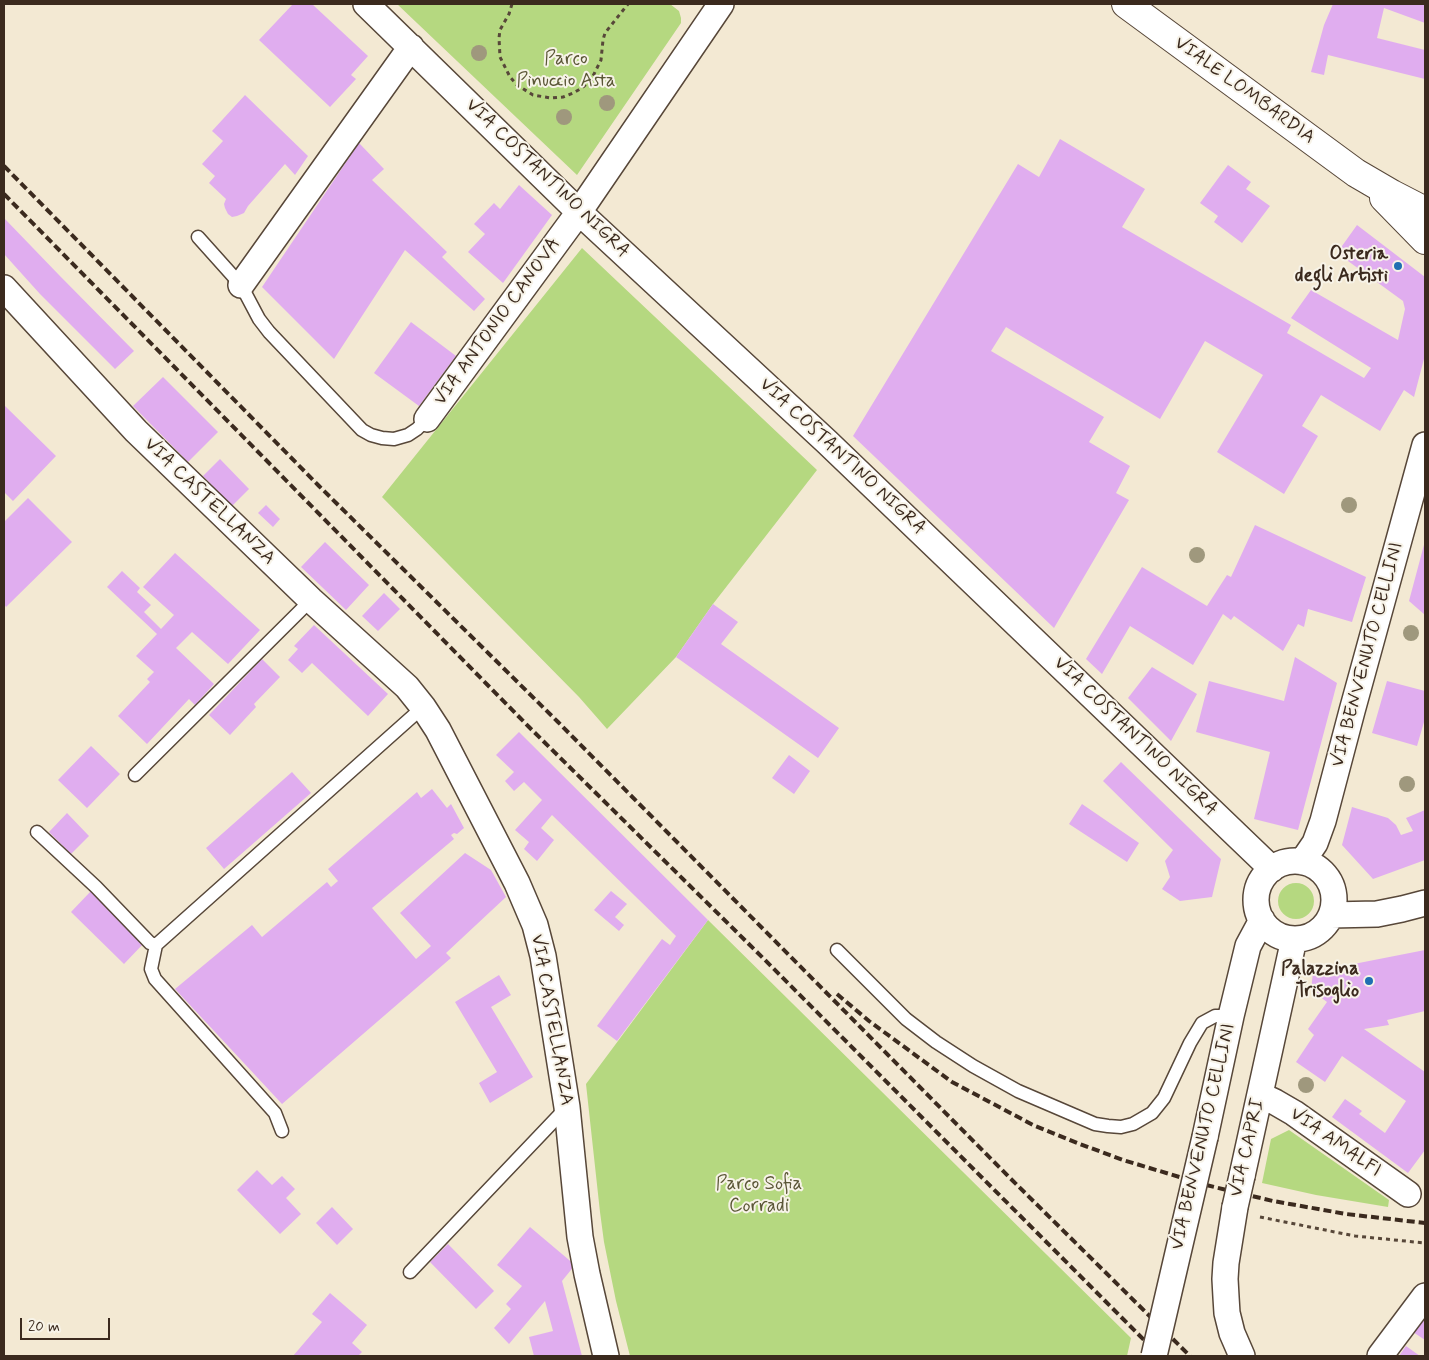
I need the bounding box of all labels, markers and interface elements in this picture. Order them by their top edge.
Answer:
street label: VIALE LOMBARDIA [1169,32,1319,150]
park label: Parco Pinuccio Asta [517,49,615,93]
street label: VIA COSTANTINO NIGRA [460,94,634,264]
street label: VIA ANTONIO CANOVA [429,234,567,410]
place label: Osteria degli Artisti [1295,244,1388,288]
marker: Osteria degli Artisti [1392,260,1404,272]
street label: VIA COSTANTINO NIGRA [754,374,930,540]
street label: VIA CASTELLANZA [139,433,279,571]
street label: VIA BENVENUTO CELLINI [1327,540,1409,770]
street label: VIA COSTANTINO NIGRA [1048,652,1222,822]
street label: VIA CASTELLANZA [525,932,577,1108]
place label: Palazzina Trisoglio [1281,959,1359,1003]
marker: Palazzina Trisoglio [1363,975,1375,987]
street label: VIA BENVENUTO CELLINI [1167,1021,1241,1253]
street label: VIA CAPRI [1226,1096,1270,1200]
street label: VIA AMALFI [1285,1103,1385,1183]
park label: Parco Sofia Corradi [716,1174,802,1218]
scale bar [22,1308,112,1340]
text: 20 m [28,1317,60,1337]

